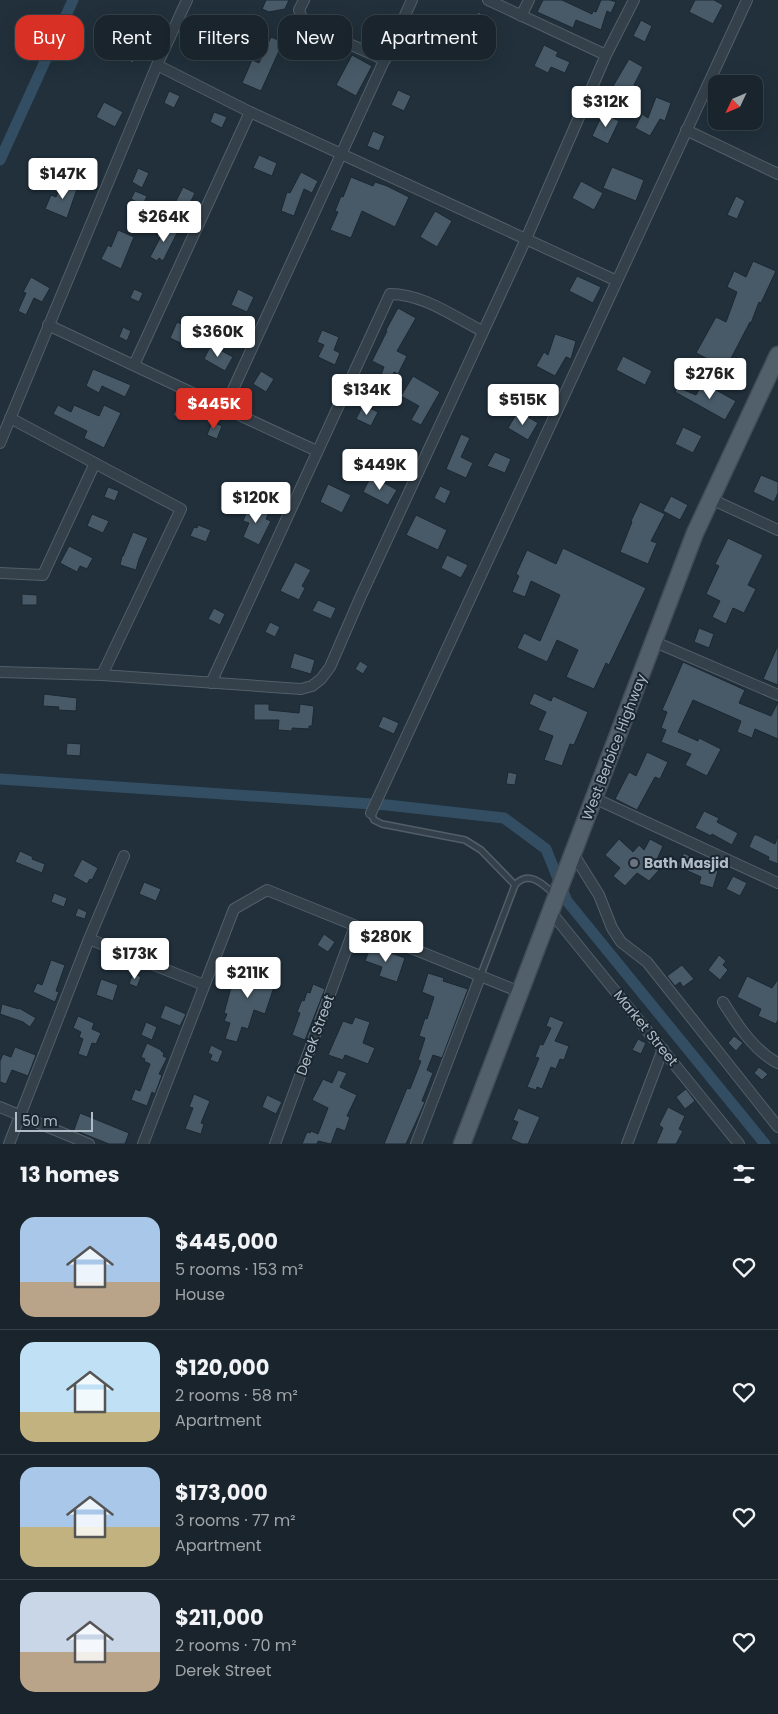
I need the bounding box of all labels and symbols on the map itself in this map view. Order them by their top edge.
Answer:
north arrow [708,75,762,130]
pin: $312K [571,86,641,128]
pin: $147K [28,158,98,200]
pin: $264K [129,200,199,243]
pin: $360K [183,316,253,358]
pin: $276K [675,358,745,400]
pin: $134K [332,374,402,416]
pin: $515K [488,384,558,426]
pin: $445K [179,388,249,430]
pin: $449K [345,448,415,491]
pin: $120K [221,482,291,524]
street label: West Berbice Highway [577,671,651,823]
place label: Bath Masjid [644,853,729,873]
marker: Bath Masjid [628,857,640,869]
pin: $280K [351,920,421,963]
pin: $173K [100,938,170,980]
pin: $211K [213,956,283,999]
street label: Market Street [609,986,683,1070]
street label: Derek Street [291,992,339,1078]
scale bar [15,1109,92,1132]

